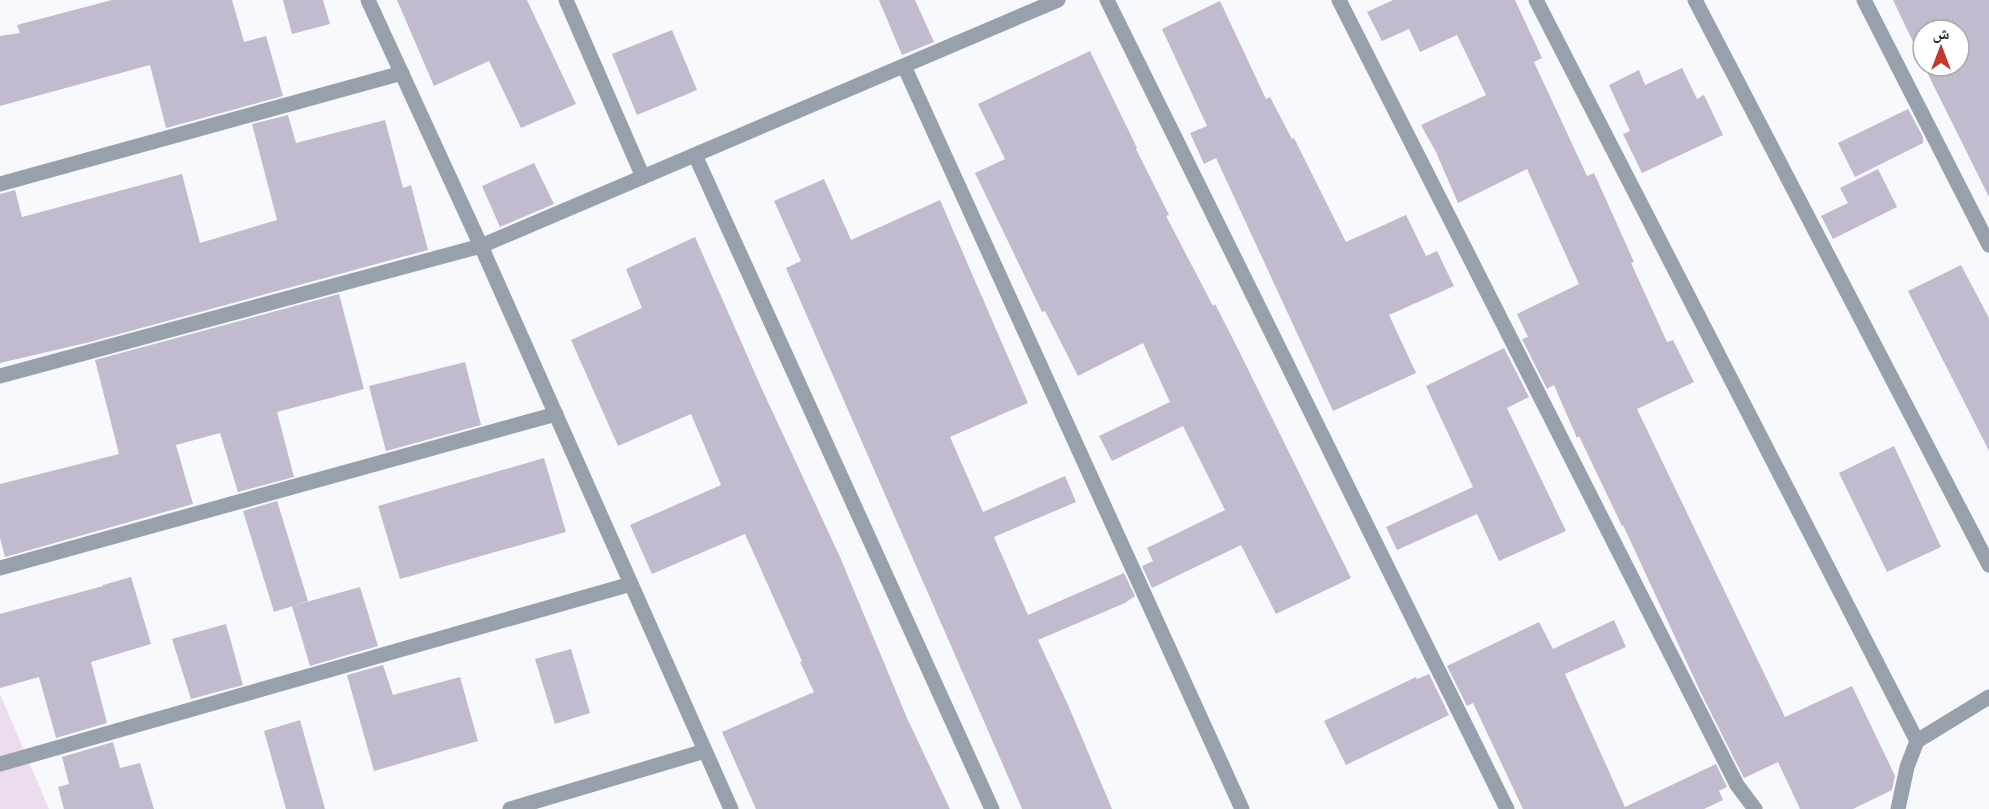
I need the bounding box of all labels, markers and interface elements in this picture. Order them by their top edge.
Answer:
north arrow [1911,18,1971,78]
text: ش [1933,24,1950,43]

